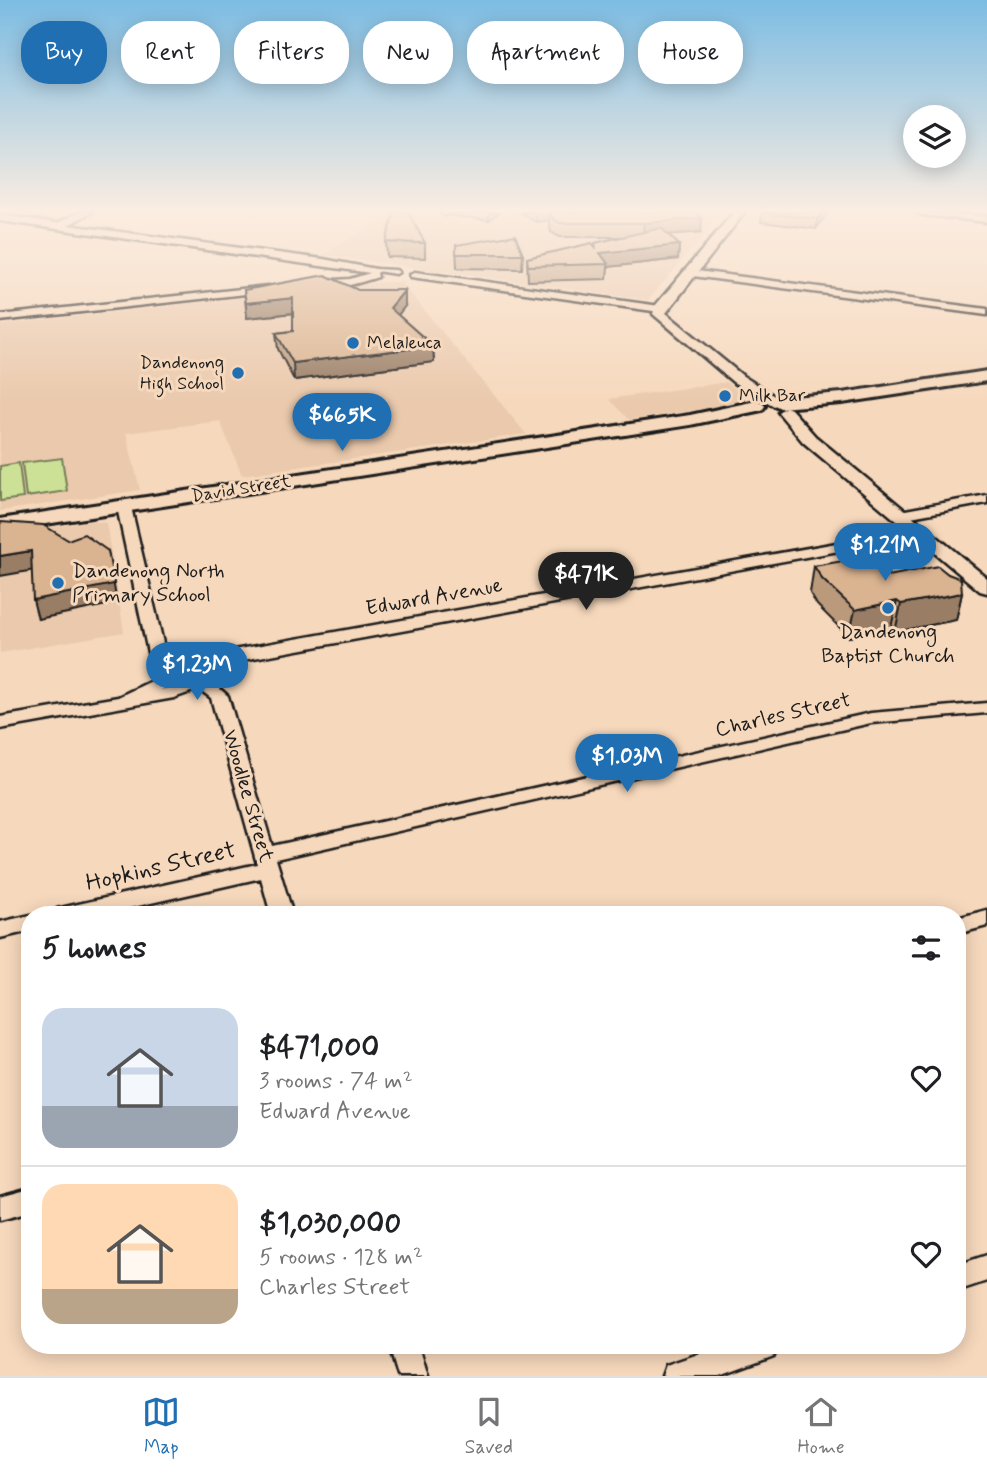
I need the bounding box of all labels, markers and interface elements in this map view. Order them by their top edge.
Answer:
chip: Buy [21,21,107,84]
chip: Rent [121,21,220,84]
chip: Filters [234,21,349,84]
chip: New [363,21,453,84]
chip: Apartment [467,21,624,84]
chip: House [638,21,743,84]
map controls [903,105,966,168]
button: layers [903,105,966,168]
place label: Melaleuca [367,331,442,355]
marker: Melaleuca [345,335,361,351]
place label: Dandenong High School [140,351,224,398]
marker: Dandenong High School [230,365,246,381]
place label: Milk Bar [739,384,806,408]
marker: Milk Bar [717,388,733,404]
pin: $665K [293,393,391,453]
text: $665K [308,401,376,431]
street label: David Street [190,469,293,509]
pin: $1.21M [828,524,942,583]
text: $1.21M [850,531,920,561]
pin: $471K [537,552,635,612]
place label: Dandenong North Primary School [72,557,225,609]
text: $471K [554,560,618,590]
street label: Edward Avenue [363,571,505,623]
marker: Dandenong North Primary School [50,575,66,591]
marker: Dandenong Baptist Church [880,600,896,616]
place label: Dandenong Baptist Church [821,618,955,670]
pin: $1.23M [140,642,254,702]
text: $1.23M [162,650,232,680]
street label: Charles Street [713,686,853,744]
street label: Woodlee Street [216,727,280,866]
pin: $1.03M [570,734,684,794]
text: $1.03M [591,742,663,772]
street label: Hopkins Street [83,835,239,899]
text: 5 homes [42,929,147,968]
icon: filters [907,929,945,967]
text: $471,000 [259,1028,379,1067]
icon: home [98,1036,182,1120]
icon: heart [907,1059,945,1097]
text: 3 rooms · 74 m² [259,1067,413,1097]
text: Edward Avenue [259,1097,411,1127]
text: $1,030,000 [259,1204,401,1243]
icon: home [98,1212,182,1296]
icon: heart [907,1235,945,1273]
text: 5 rooms · 128 m² [259,1243,423,1273]
text: Charles Street [259,1273,410,1303]
tab: Map [142,1393,180,1460]
tab: Saved [465,1393,513,1460]
tab: Home [797,1393,845,1460]

